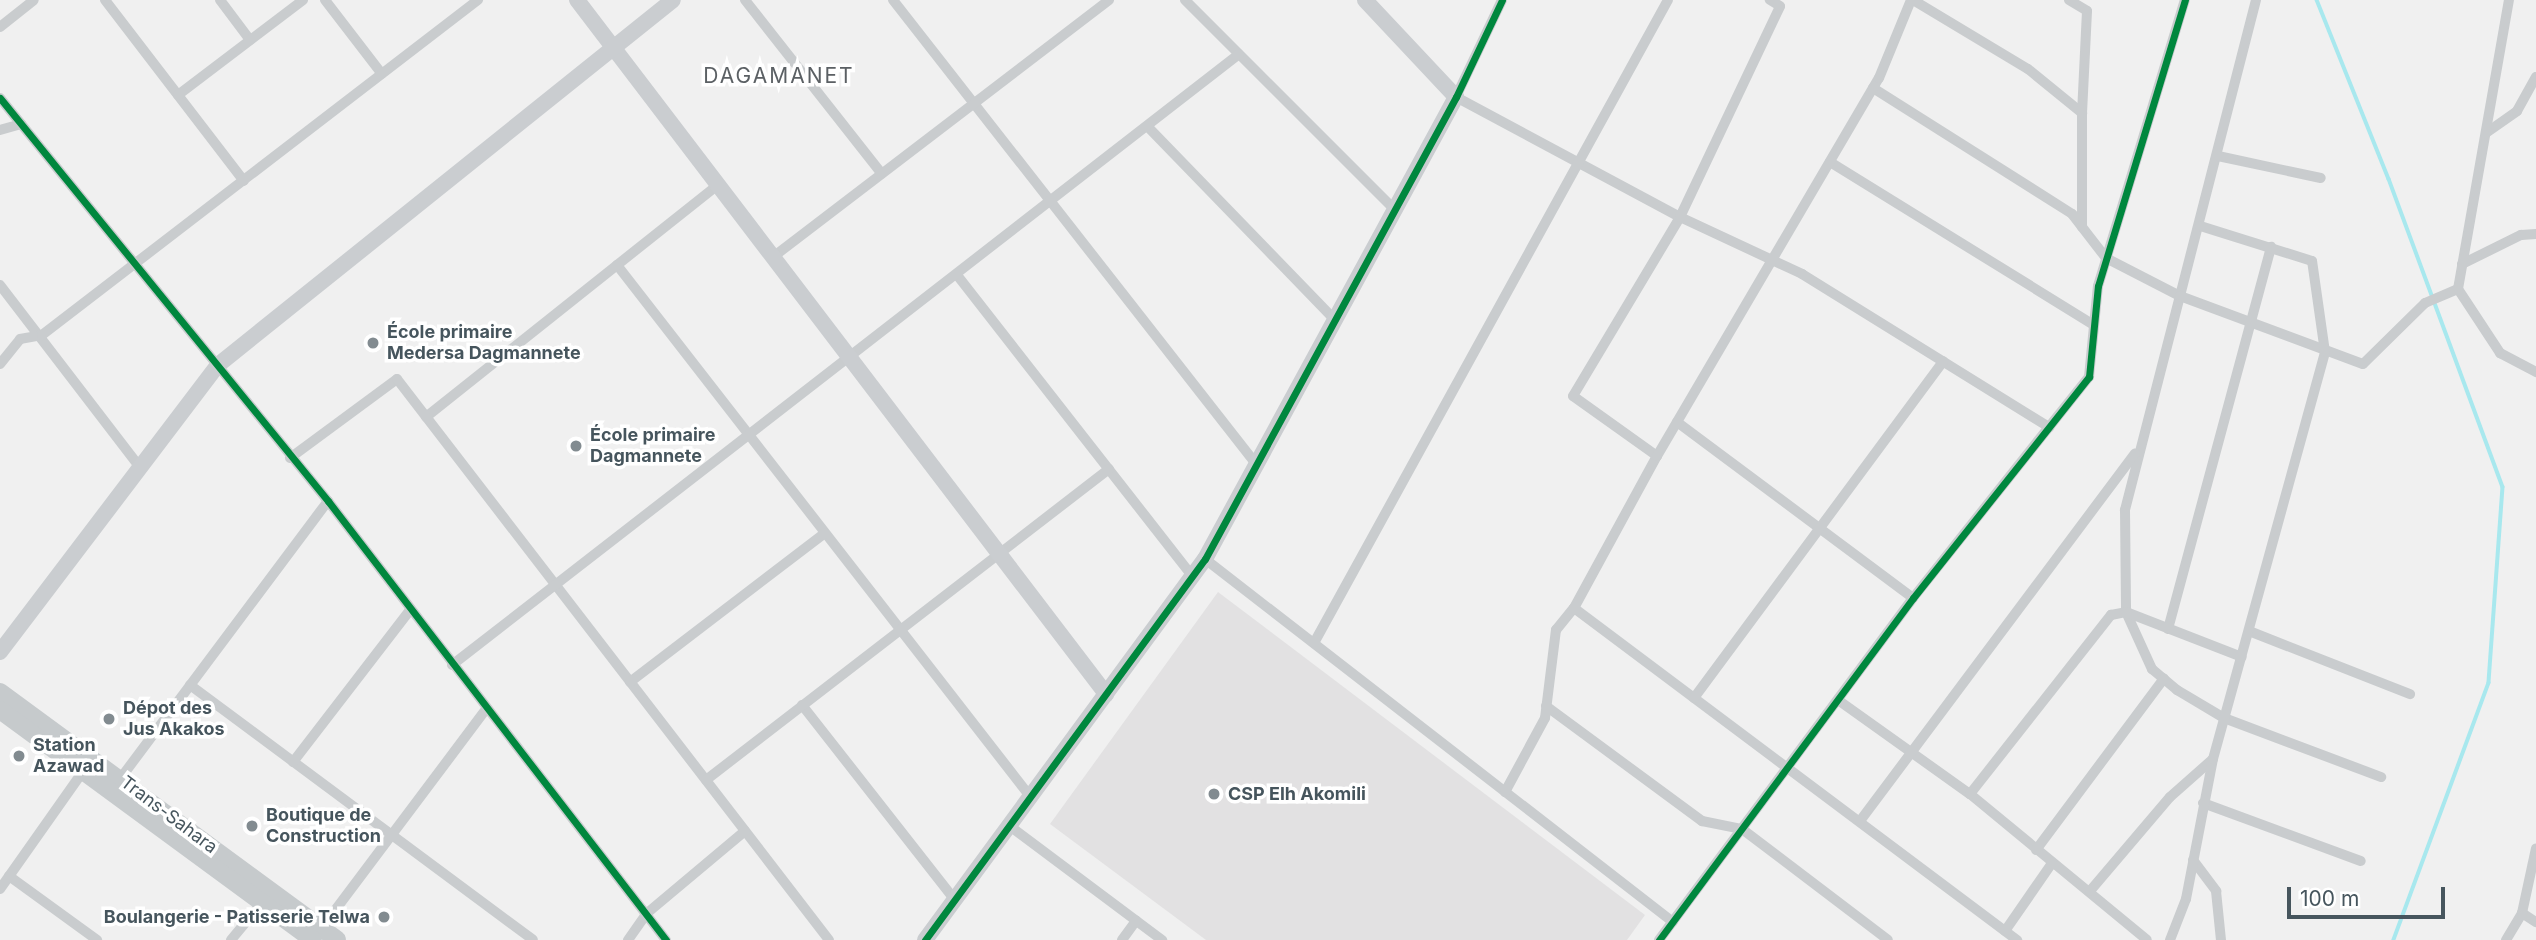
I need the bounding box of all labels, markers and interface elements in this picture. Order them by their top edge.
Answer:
district label: DAGAMANET [704,63,854,89]
place label: École primaire Medersa Dagmannete [387,322,581,364]
marker: École primaire Medersa Dagmannete [365,335,381,351]
place label: École primaire Dagmannete [590,425,715,467]
marker: École primaire Dagmannete [568,438,584,454]
place label: Dépot des Jus Akakos [123,698,225,740]
marker: Dépot des Jus Akakos [101,711,117,727]
place label: Station Azawad [33,735,104,778]
marker: Station Azawad [11,748,27,764]
street label: Trans-Sahara [117,772,221,858]
place label: CSP Elh Akomili [1228,783,1366,805]
marker: CSP Elh Akomili [1206,786,1222,802]
place label: Boutique de Construction [266,805,381,848]
marker: Boutique de Construction [244,818,260,834]
scale bar [2291,874,2448,918]
text: 100 m [2300,886,2359,911]
place label: Boulangerie - Patisserie Telwa [104,906,370,928]
marker: Boulangerie - Patisserie Telwa [376,909,392,925]

